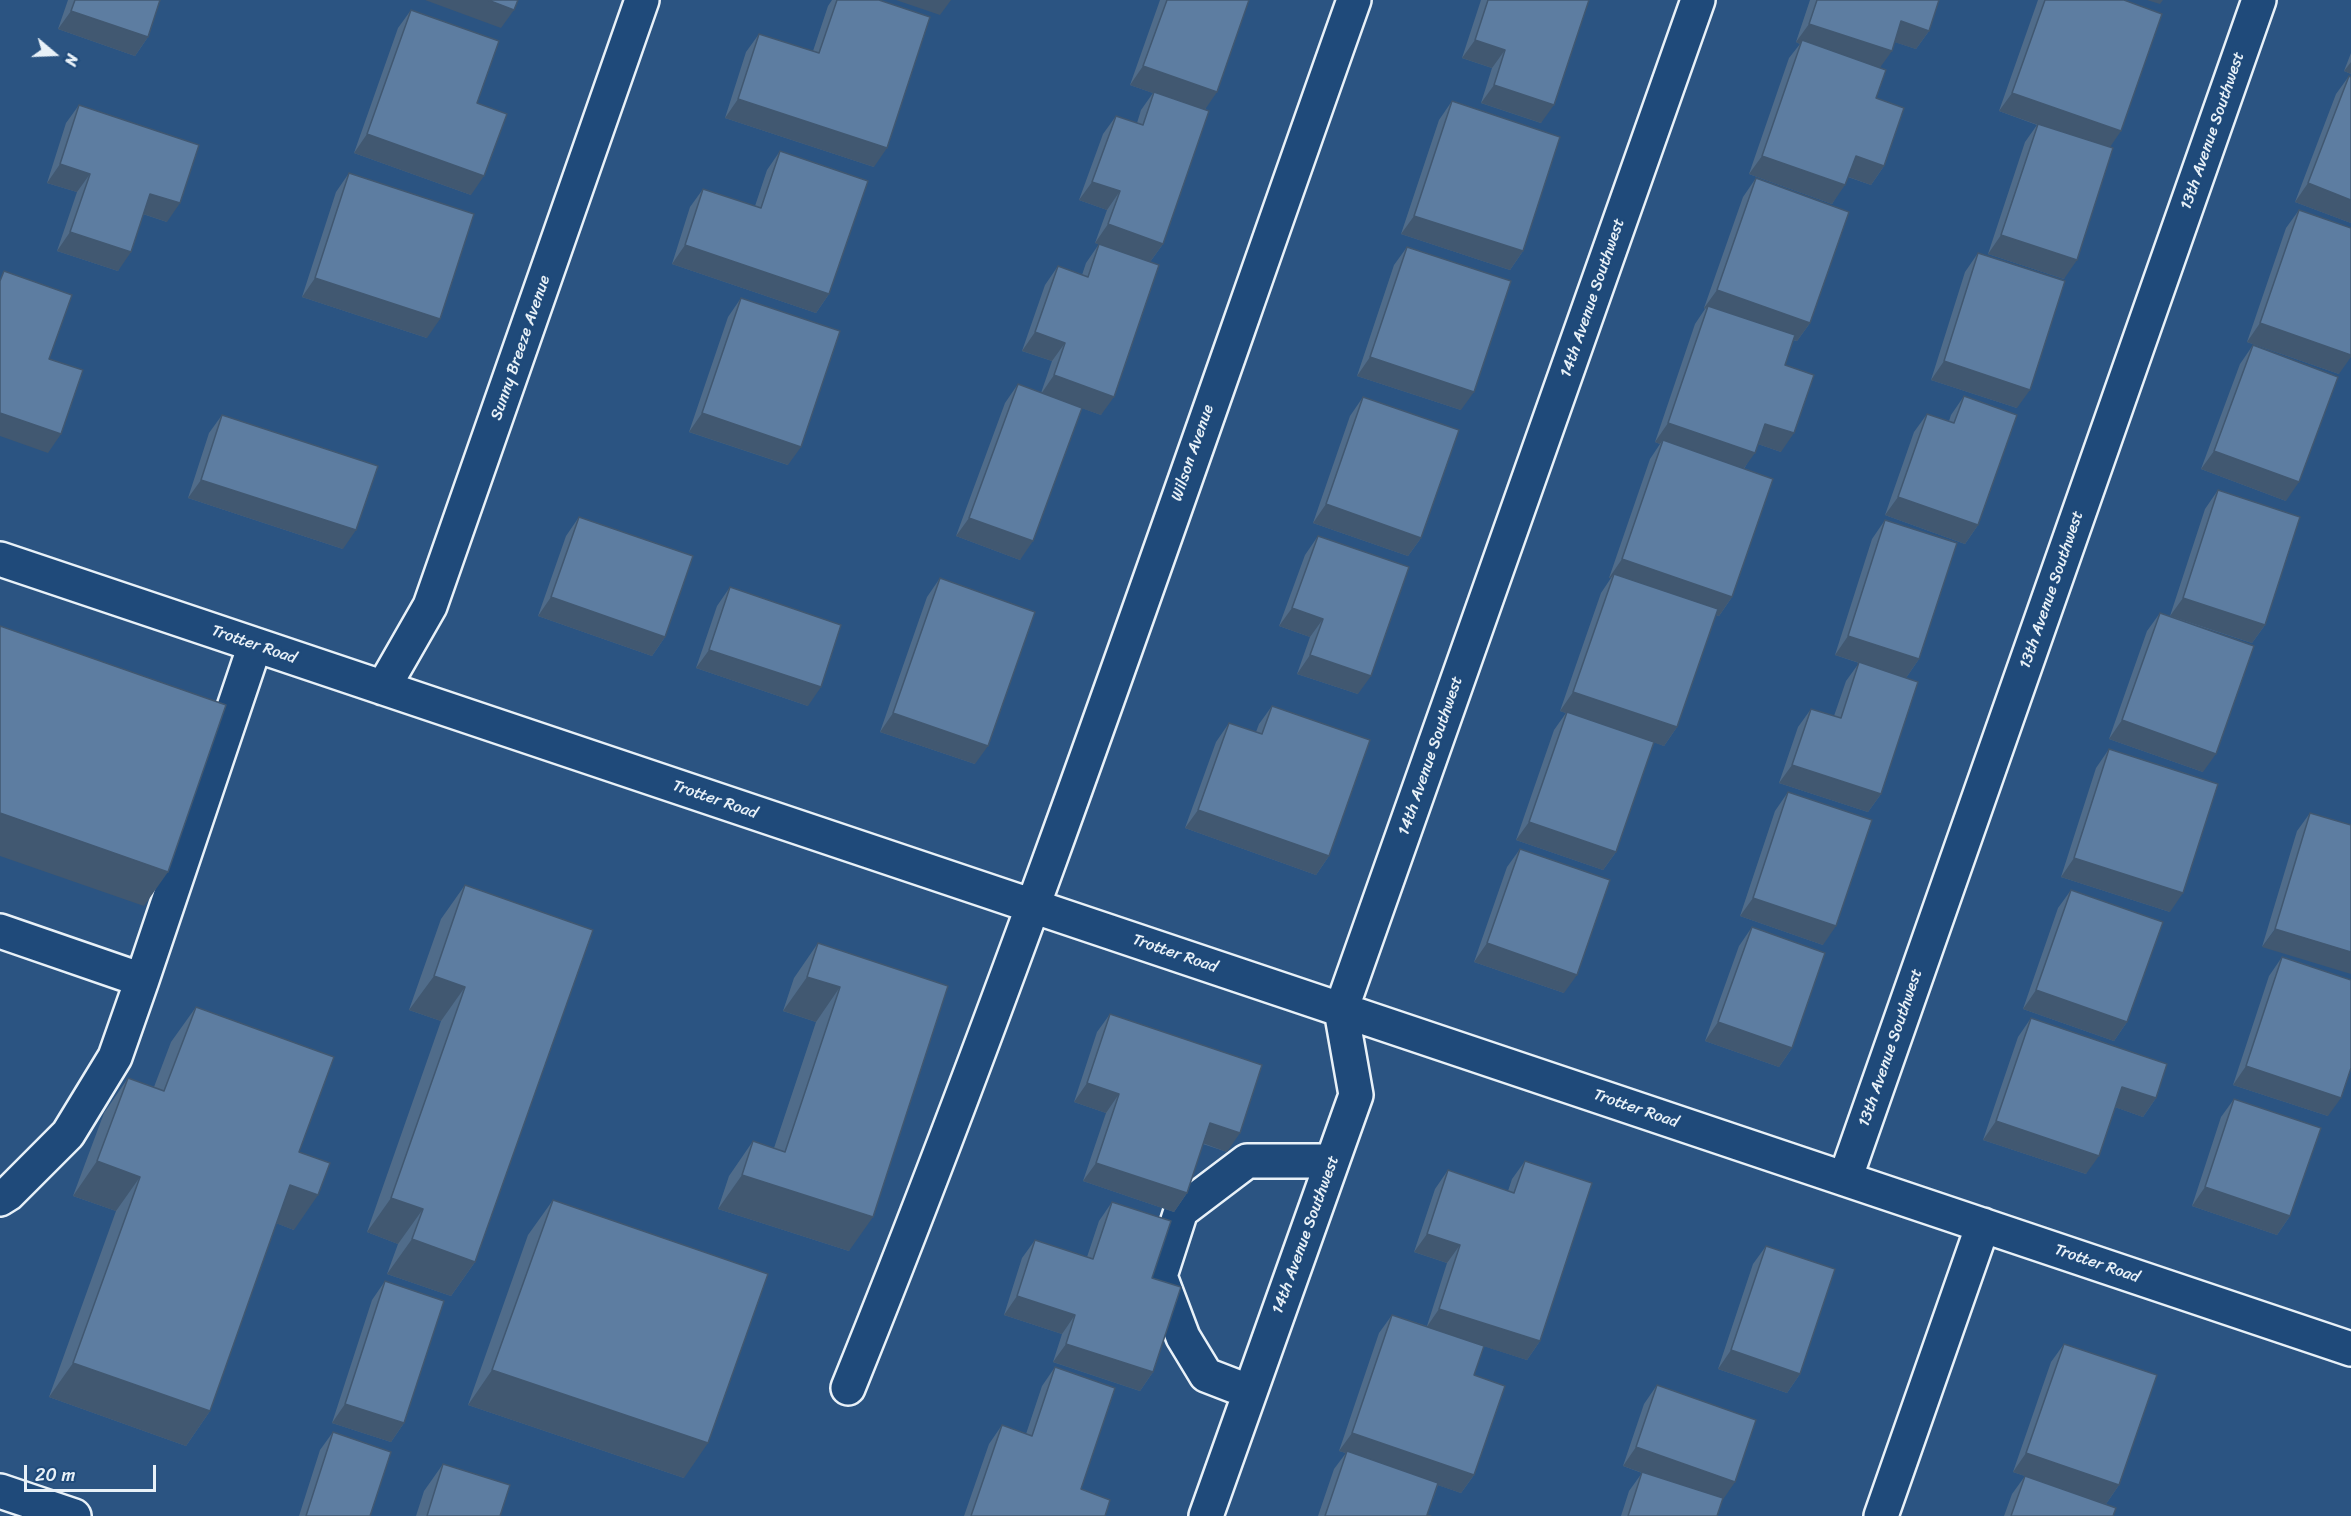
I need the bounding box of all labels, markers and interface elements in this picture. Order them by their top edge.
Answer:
north arrow [24,24,84,84]
text: N [56,50,87,70]
street label: 13th Avenue Southwest [2177,50,2249,212]
street label: 14th Avenue Southwest [1557,216,1629,380]
street label: Sunny Breeze Avenue [487,273,555,423]
street label: Wilson Avenue [1168,402,1218,504]
street label: 13th Avenue Southwest [2016,509,2088,671]
street label: Trotter Road [209,621,299,669]
street label: 14th Avenue Southwest [1395,674,1467,838]
street label: Trotter Road [670,776,760,824]
street label: Trotter Road [1130,930,1220,978]
street label: 13th Avenue Southwest [1855,967,1927,1129]
street label: Trotter Road [1591,1085,1681,1133]
street label: 14th Avenue Southwest [1268,1153,1344,1317]
street label: Trotter Road [2052,1240,2142,1288]
scale bar [27,1453,159,1491]
text: 20 m [35,1459,75,1491]

